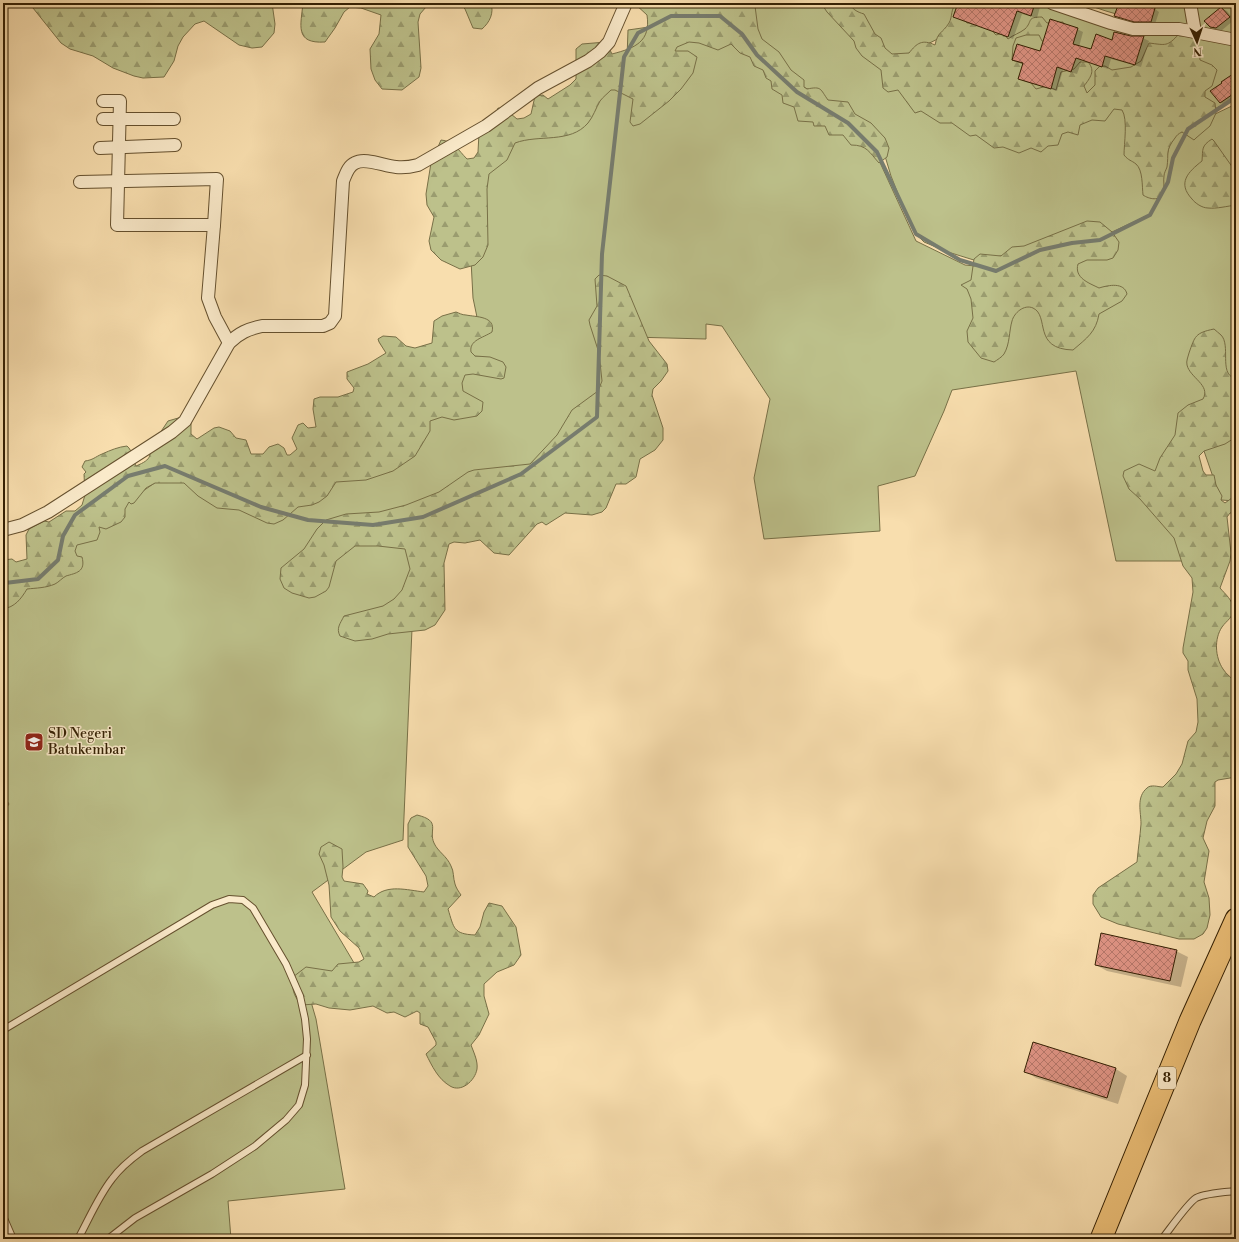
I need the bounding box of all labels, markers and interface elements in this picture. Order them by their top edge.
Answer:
north arrow [1177,22,1217,62]
text: N [1192,44,1202,58]
place label: SD Negeri Batukembar [47,725,126,759]
school or university icon: SD Negeri Batukembar [23,731,45,753]
road number: 8 [1158,1067,1176,1089]

